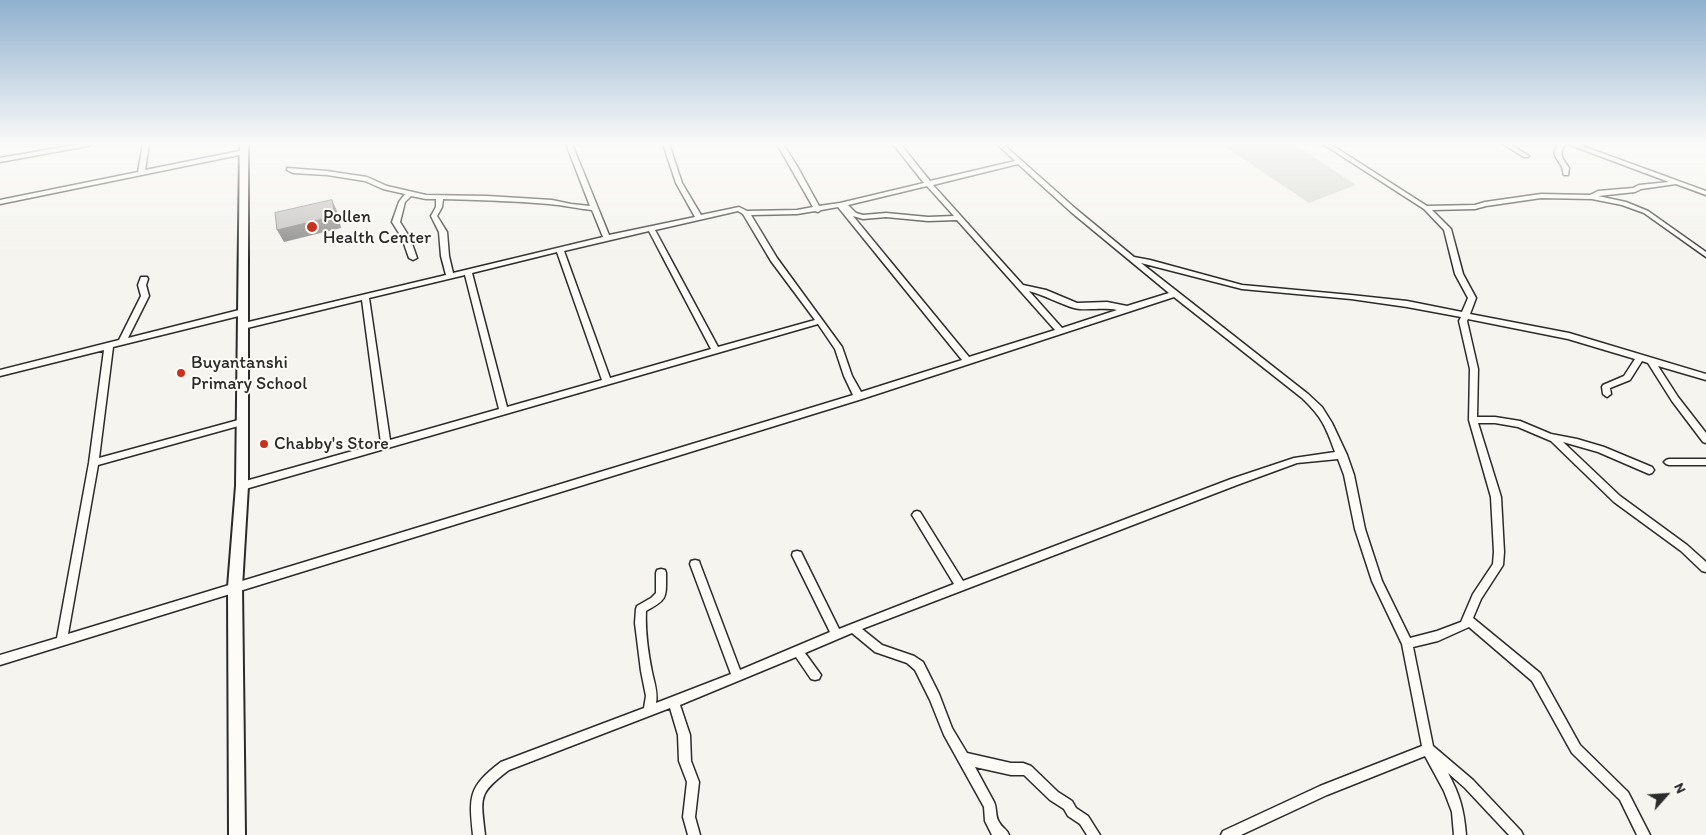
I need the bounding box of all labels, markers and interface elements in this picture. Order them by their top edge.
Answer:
place label: Pollen Health Center [323,206,431,248]
marker: Pollen Health Center [305,220,319,234]
place label: Buyantanshi Primary School [191,352,307,394]
marker: Buyantanshi Primary School [175,367,187,379]
place label: Chabby's Store [274,433,389,455]
marker: Chabby's Store [258,438,270,450]
north arrow [1641,770,1691,820]
text: N [1670,780,1690,796]

